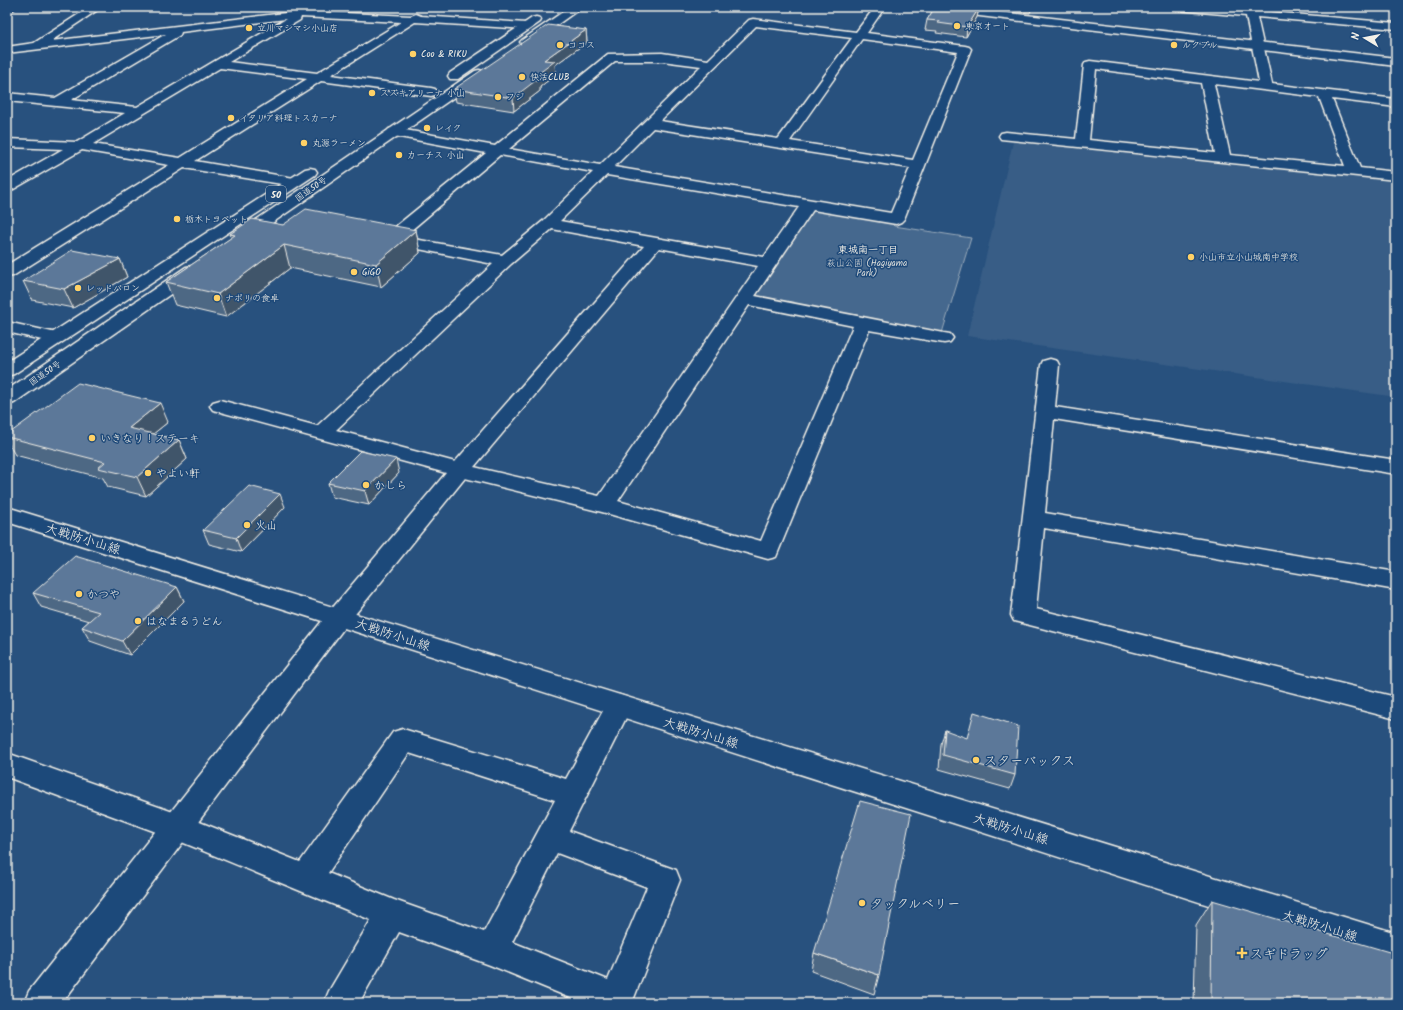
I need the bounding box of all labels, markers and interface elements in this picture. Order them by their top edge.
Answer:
north arrow [1345,18,1385,58]
place label: 東京オート [965,19,1010,34]
place label: 立川マシマシ小山店 [257,21,338,36]
marker: 東京オート [952,21,962,31]
marker: 立川マシマシ小山店 [244,23,254,33]
text: N [1347,31,1366,41]
place label: ココス [568,38,595,53]
place label: ルクプル [1182,38,1217,53]
marker: ココス [555,40,565,50]
marker: ルクプル [1169,40,1179,50]
place label: Coo & RIKU [421,47,467,62]
marker: Coo & RIKU [408,49,418,59]
place label: 快活CLUB [530,70,570,85]
marker: 快活CLUB [517,72,527,82]
place label: スズキアリーナ 小山 [380,86,465,101]
marker: スズキアリーナ 小山 [367,88,377,98]
place label: フジ [506,90,524,105]
marker: フジ [493,92,503,102]
place label: イタリア料理トスカーナ [239,111,337,126]
marker: イタリア料理トスカーナ [226,113,236,123]
place label: レイク [435,121,461,136]
marker: レイク [422,123,432,133]
place label: 丸源ラーメン [312,136,366,151]
marker: 丸源ラーメン [299,138,309,148]
place label: カーチス 小山 [407,148,465,163]
marker: カーチス 小山 [394,150,404,160]
street label: 国道50号 [292,173,330,206]
road number: 50 [266,186,286,202]
place label: 栃木トヨペット [185,212,248,227]
marker: 栃木トヨペット [172,214,182,224]
district label: 東城南一丁目 [838,242,898,258]
place label: 小山市立小山城南中学校 [1199,250,1298,265]
marker: 小山市立小山城南中学校 [1186,252,1196,262]
park label: 萩山公園 (Hagiyama Park) [827,256,907,281]
place label: GiGO [362,265,381,280]
marker: GiGO [349,267,359,277]
place label: レッドバロン [86,281,140,296]
marker: レッドバロン [73,283,83,293]
place label: ナポリの食卓 [225,291,279,306]
marker: ナポリの食卓 [212,293,222,303]
street label: 国道50号 [26,357,64,390]
place label: いきなり！ステーキ [100,430,200,448]
marker: いきなり！ステーキ [87,433,97,443]
place label: やよい軒 [156,465,200,483]
marker: やよい軒 [143,468,153,478]
place label: かしら [374,477,407,495]
marker: かしら [361,480,371,490]
place label: 火山 [255,517,277,535]
street label: 大戦防小山線 [42,518,124,561]
marker: 火山 [242,520,252,530]
place label: かつや [87,586,120,604]
marker: かつや [74,589,84,599]
place label: はなまるうどん [146,613,223,631]
street label: 大戦防小山線 [352,613,434,658]
marker: はなまるうどん [133,616,143,626]
street label: 大戦防小山線 [660,712,742,755]
place label: スターバックス [984,751,1075,772]
marker: スターバックス [971,755,981,765]
street label: 大戦防小山線 [970,808,1052,851]
place label: タックルベリー [870,894,960,915]
marker: タックルベリー [857,898,867,908]
street label: 大戦防小山線 [1279,905,1361,948]
place label: スギドラッグ [1250,944,1328,965]
marker: スギドラッグ [1237,948,1247,958]

